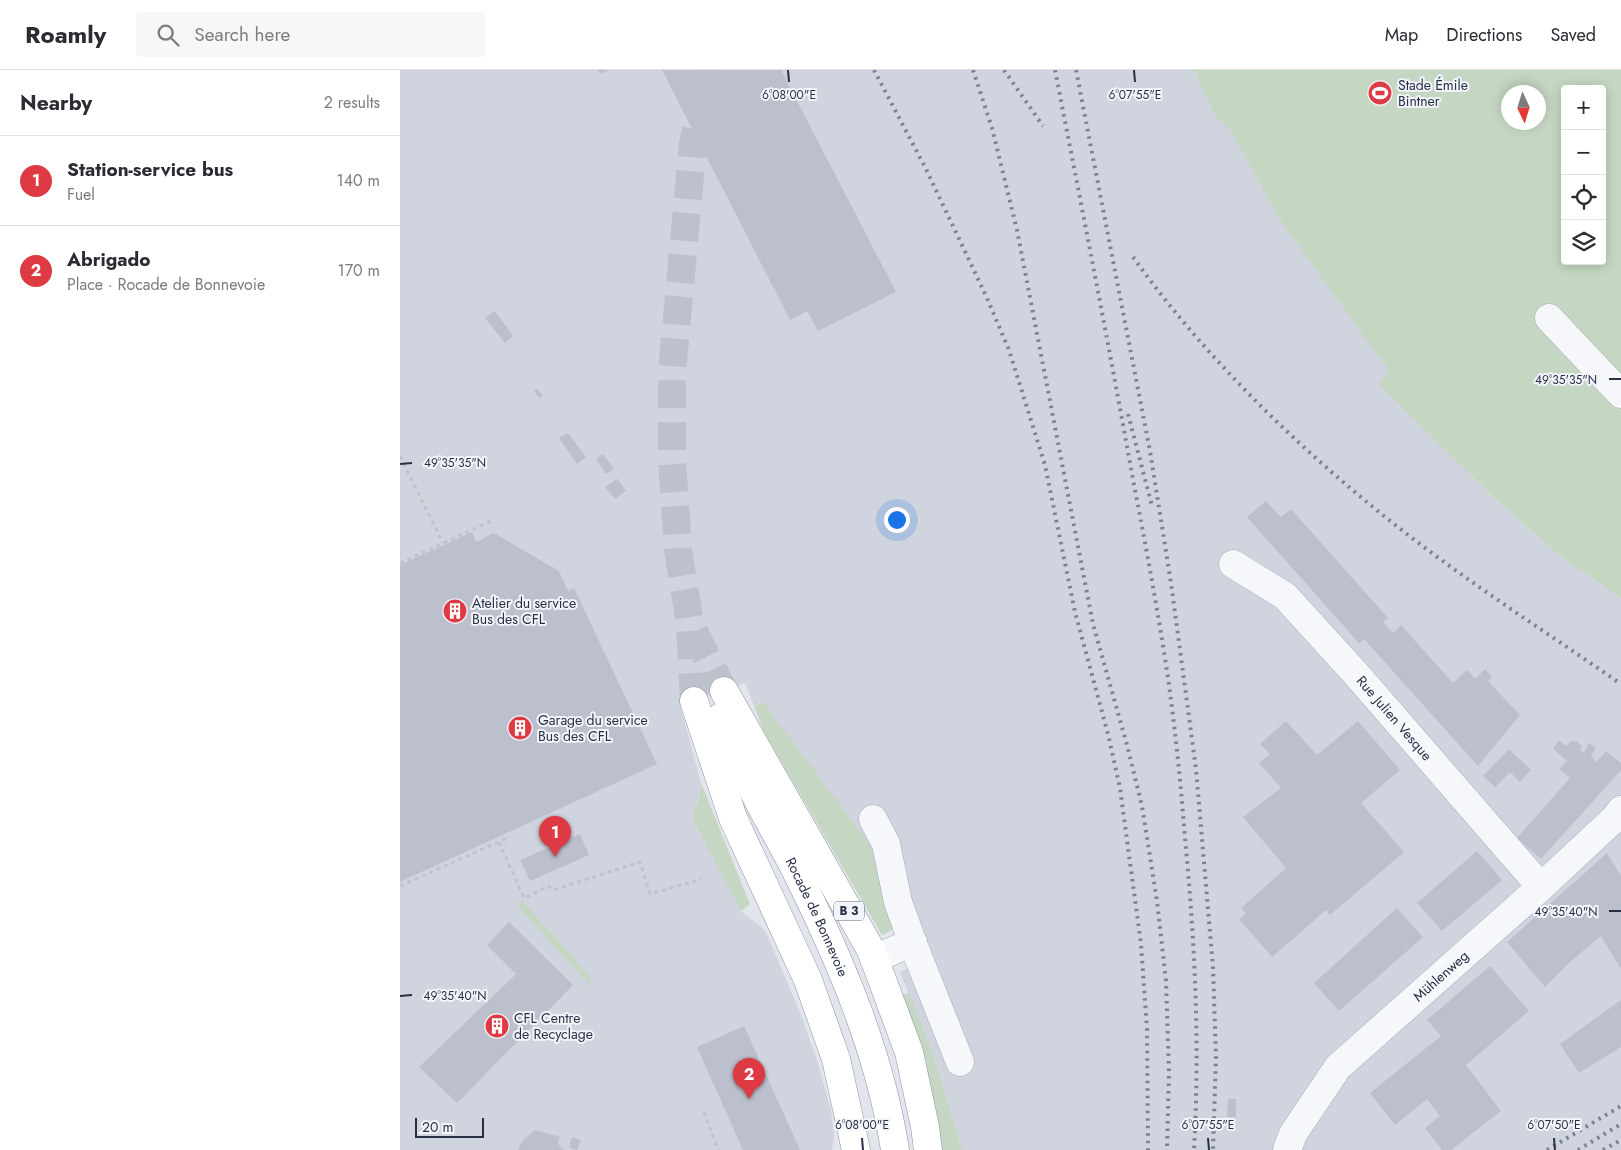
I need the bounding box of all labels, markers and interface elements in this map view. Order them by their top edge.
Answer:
search box [136,12,486,57]
text: Roamly [25,17,106,52]
icon: search [154,21,182,49]
text: Search here [194,21,290,48]
text: Map [1385,22,1418,48]
text: Directions [1446,22,1522,48]
text: Saved [1550,22,1596,48]
place label: Stade Émile Bintner [1398,75,1468,111]
sports icon: Stade Émile Bintner [1367,80,1393,106]
north arrow [1501,85,1546,130]
map controls [1561,85,1606,265]
button: + [1561,85,1606,130]
text: 6°08'00"E [762,86,816,104]
text: 6°07'55"E [1109,86,1161,104]
text: Nearby [20,88,92,118]
text: 2 results [324,91,380,114]
button: − [1561,130,1606,175]
text: Station-service bus [67,156,233,183]
text: 1 [32,169,40,192]
text: 140 m [337,169,380,192]
button: locate [1561,175,1606,220]
text: Fuel [67,183,95,206]
button: layers [1561,220,1606,265]
text: Abrigado [67,246,151,273]
text: 2 [31,259,41,282]
text: 170 m [338,259,380,282]
text: Place · Rocade de Bonnevoie [67,273,265,296]
text: 49°35'35"N [1535,371,1597,389]
text: 49°35'35"N [424,454,486,472]
your location [884,507,910,533]
place label: Atelier du service Bus des CFL [472,593,576,629]
building icon: Atelier du service Bus des CFL [442,598,468,624]
street label: Rue Julien Vesque [1352,671,1437,765]
place label: Garage du service Bus des CFL [538,710,648,746]
building icon: Garage du service Bus des CFL [507,715,533,741]
pin: 1 [539,816,571,857]
street label: Rocade de Bonnevoie [781,854,853,980]
road number: B 3 [834,901,864,920]
text: 49°35'40"N [1534,903,1598,921]
street label: Mühlenweg [1408,946,1473,1006]
text: 49°35'40"N [423,987,487,1005]
place label: CFL Centre de Recyclage [514,1008,593,1044]
building icon: CFL Centre de Recyclage [484,1013,510,1039]
pin: 2 [733,1058,765,1099]
scale bar [415,1115,484,1138]
text: 6°08'00"E [835,1116,889,1134]
text: 6°07'55"E [1182,1116,1234,1134]
text: 6°07'50"E [1527,1116,1581,1134]
text: 20 m [422,1117,454,1137]

